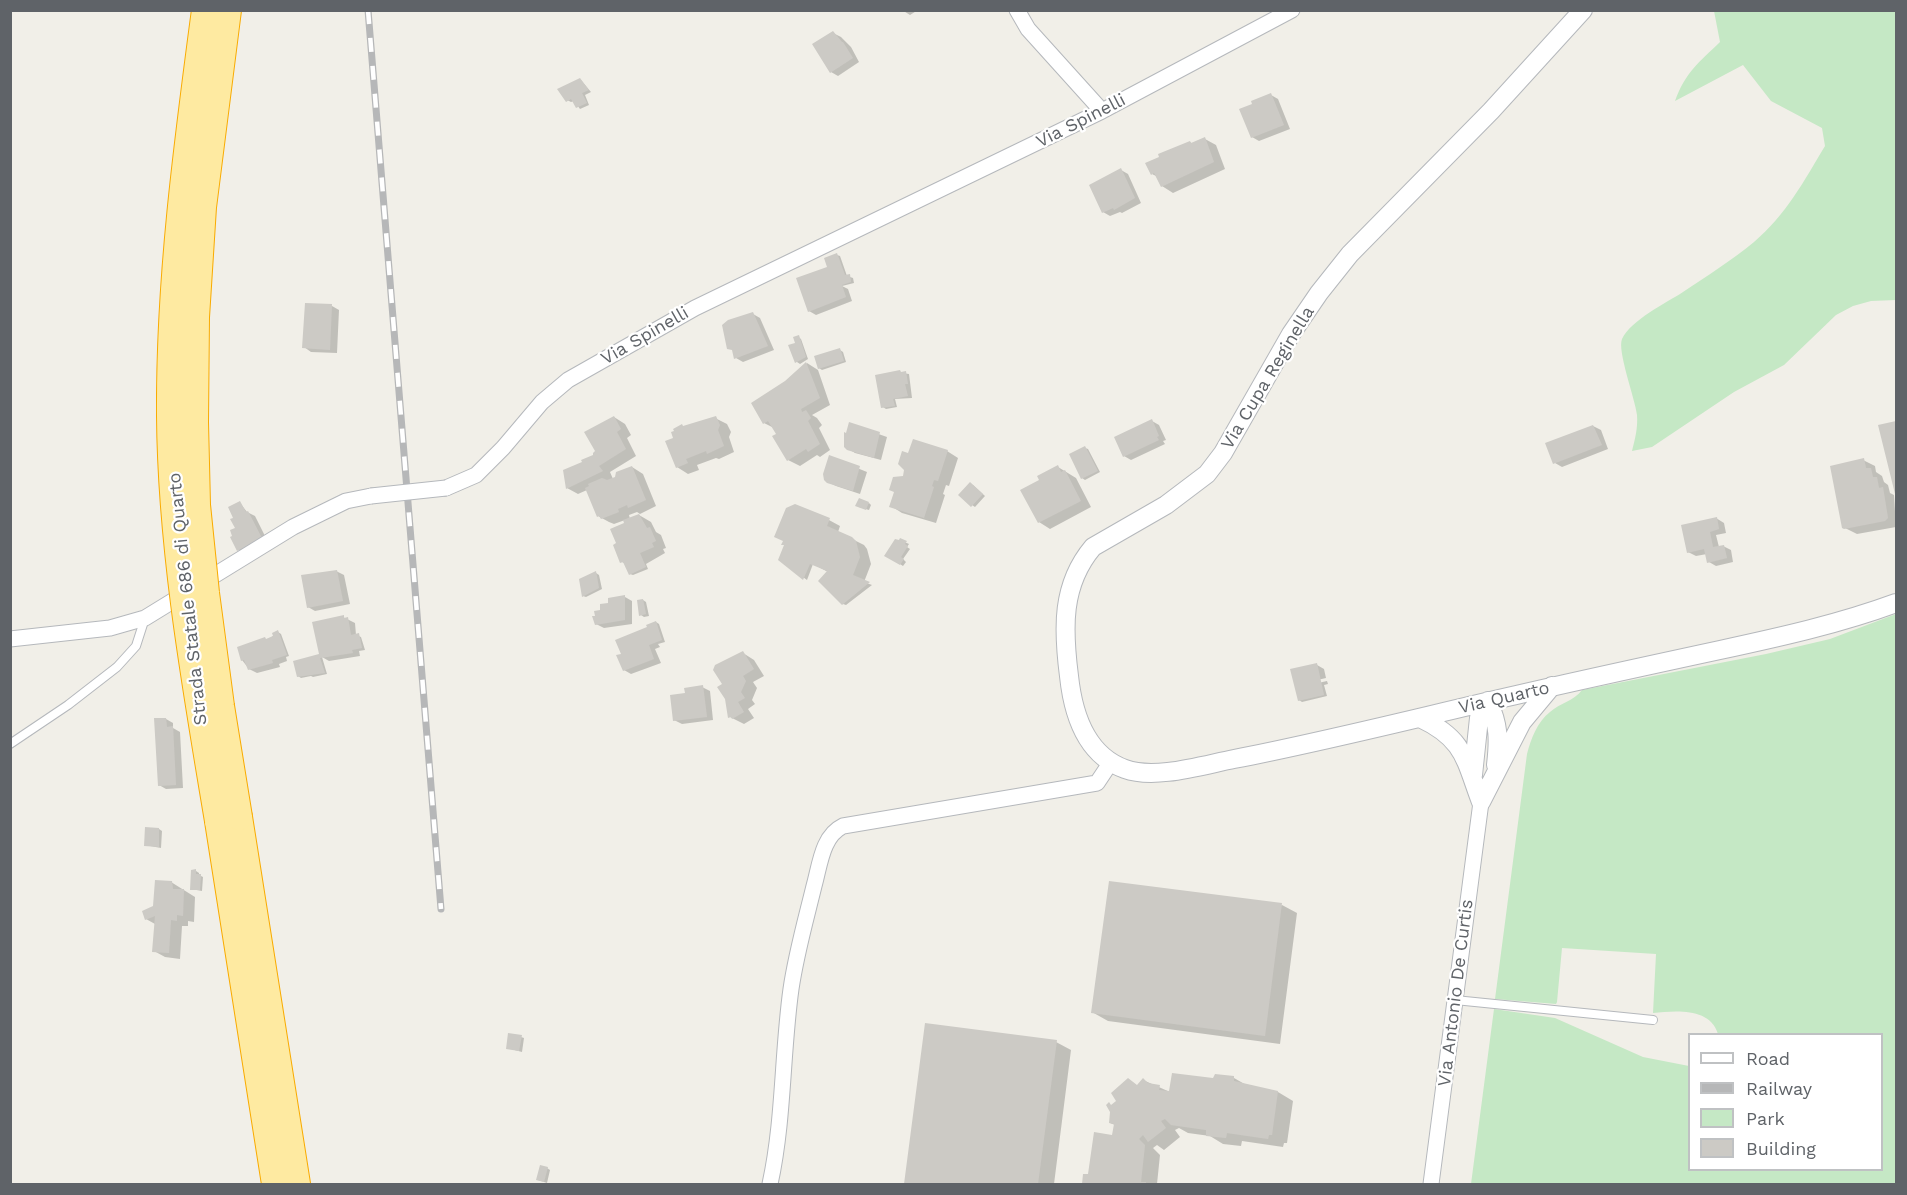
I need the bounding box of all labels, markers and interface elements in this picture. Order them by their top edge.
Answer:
street label: Via Spinelli [1033,89,1129,153]
street label: Via Spinelli [597,302,693,370]
street label: Via Cupa Reginella [1217,303,1319,453]
street label: Strada Statale 686 di Quarto [164,472,212,726]
street label: Via Quarto [1456,677,1552,719]
street label: Via Antonio De Curtis [1434,898,1478,1088]
legend [1688,1033,1883,1171]
text: Road [1746,1048,1790,1069]
text: Railway [1746,1078,1812,1099]
text: Park [1746,1108,1785,1129]
text: Building [1746,1138,1816,1159]

